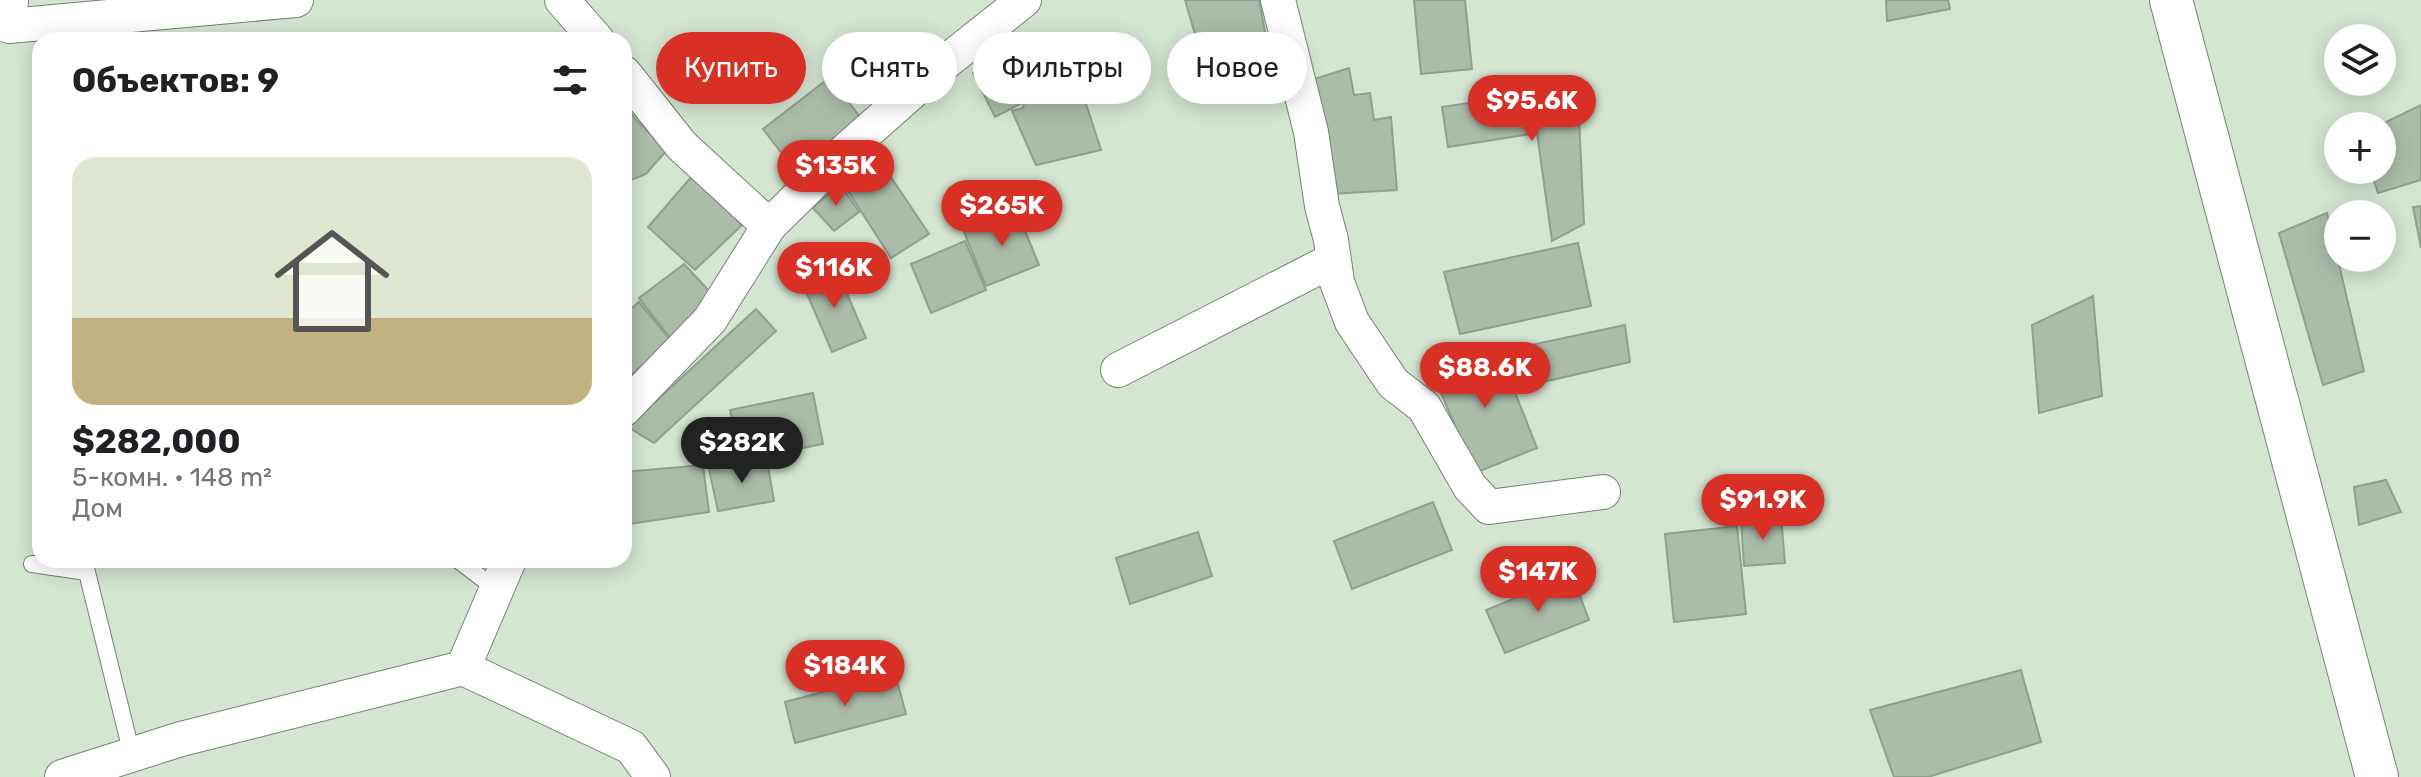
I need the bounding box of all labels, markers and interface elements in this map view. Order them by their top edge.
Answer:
map controls [2324,24,2396,272]
button: layers [2324,24,2396,96]
chip: Купить [656,32,806,104]
chip: Снять [822,32,957,104]
chip: Фильтры [973,32,1151,104]
chip: Новое [1167,32,1307,104]
icon: filters [548,58,592,102]
text: Объектов: 9 [72,60,279,101]
pin: $95.6K [1467,75,1597,143]
text: $95.6K [1486,85,1578,116]
button: + [2324,112,2396,184]
pin: $135K [780,140,892,208]
text: $135K [795,150,877,181]
pin: $265K [946,180,1058,248]
text: $265K [959,190,1045,221]
button: − [2324,200,2396,272]
icon: home [260,209,404,353]
pin: $116K [778,242,890,310]
text: $116K [795,252,873,283]
pin: $88.6K [1420,342,1550,410]
text: $88.6K [1438,352,1532,383]
pin: $282K [686,417,798,485]
text: $282,000 [72,421,241,462]
text: $282K [699,427,785,458]
text: 5-комн. · 148 m² [72,462,272,493]
pin: $91.9K [1698,474,1828,542]
text: $91.9K [1719,484,1807,515]
text: Дом [72,493,123,524]
pin: $147K [1482,546,1594,614]
text: $147K [1498,556,1578,587]
pin: $184K [789,640,901,708]
text: $184K [804,650,886,681]

